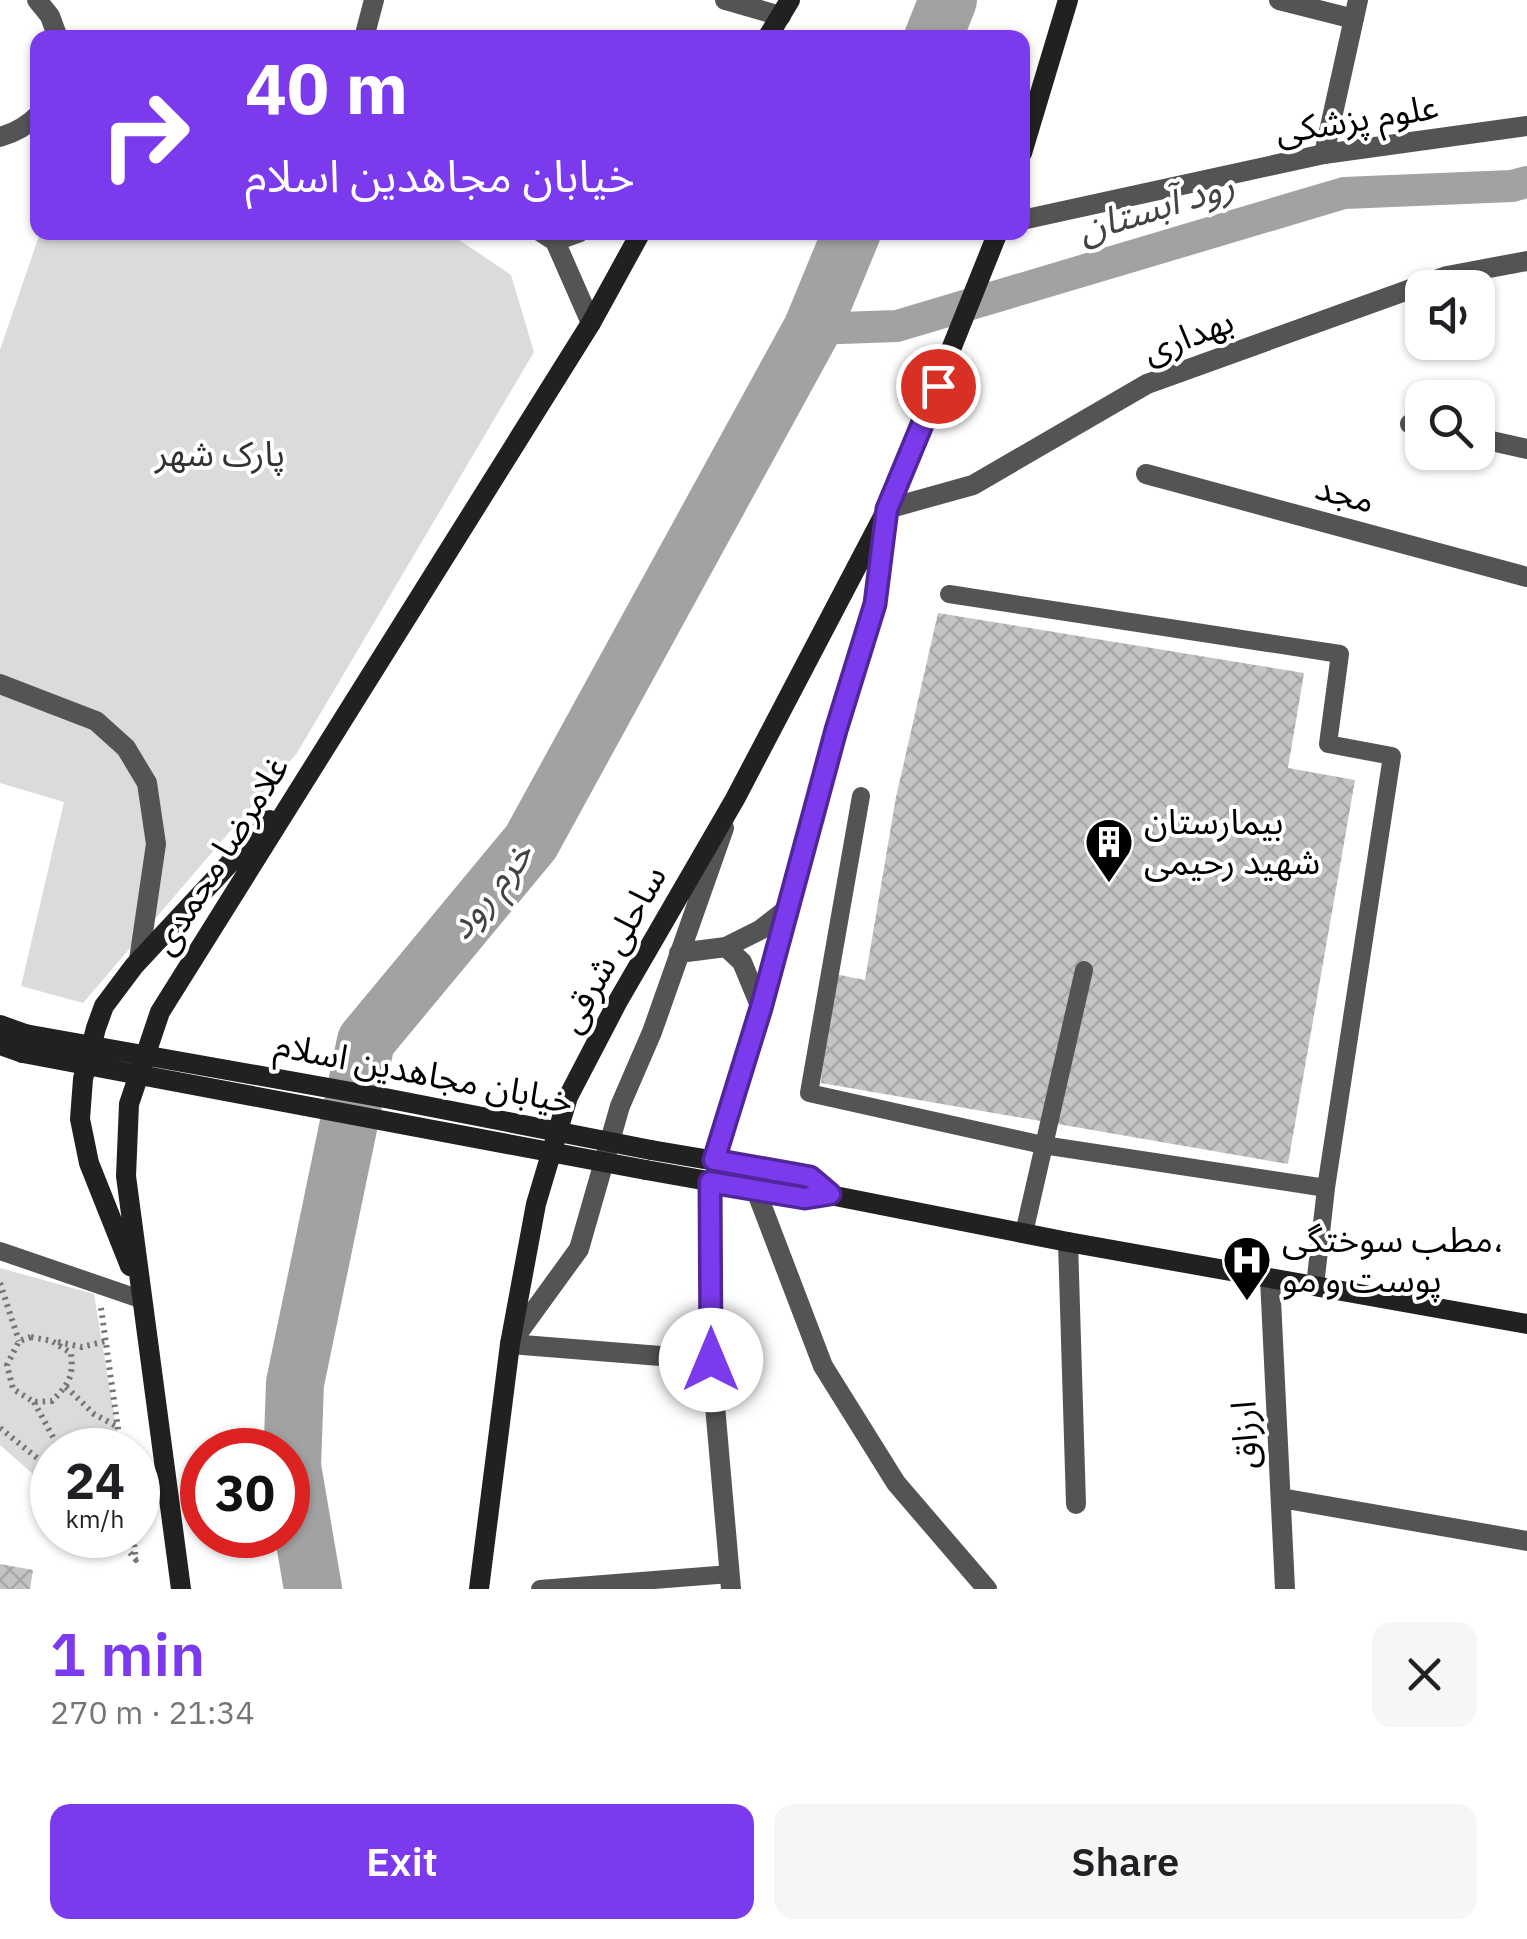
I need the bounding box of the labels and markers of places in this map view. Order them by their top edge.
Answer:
pin [896,344,981,429]
place label: بیمارستان شهید رحیمی [1144,798,1320,884]
building icon: بیمارستان شهید رحیمی [1083,816,1135,884]
place label: مطب سوختگی، پوست و مو [1282,1216,1504,1302]
hospital icon: مطب سوختگی، پوست و مو [1221,1234,1273,1302]

